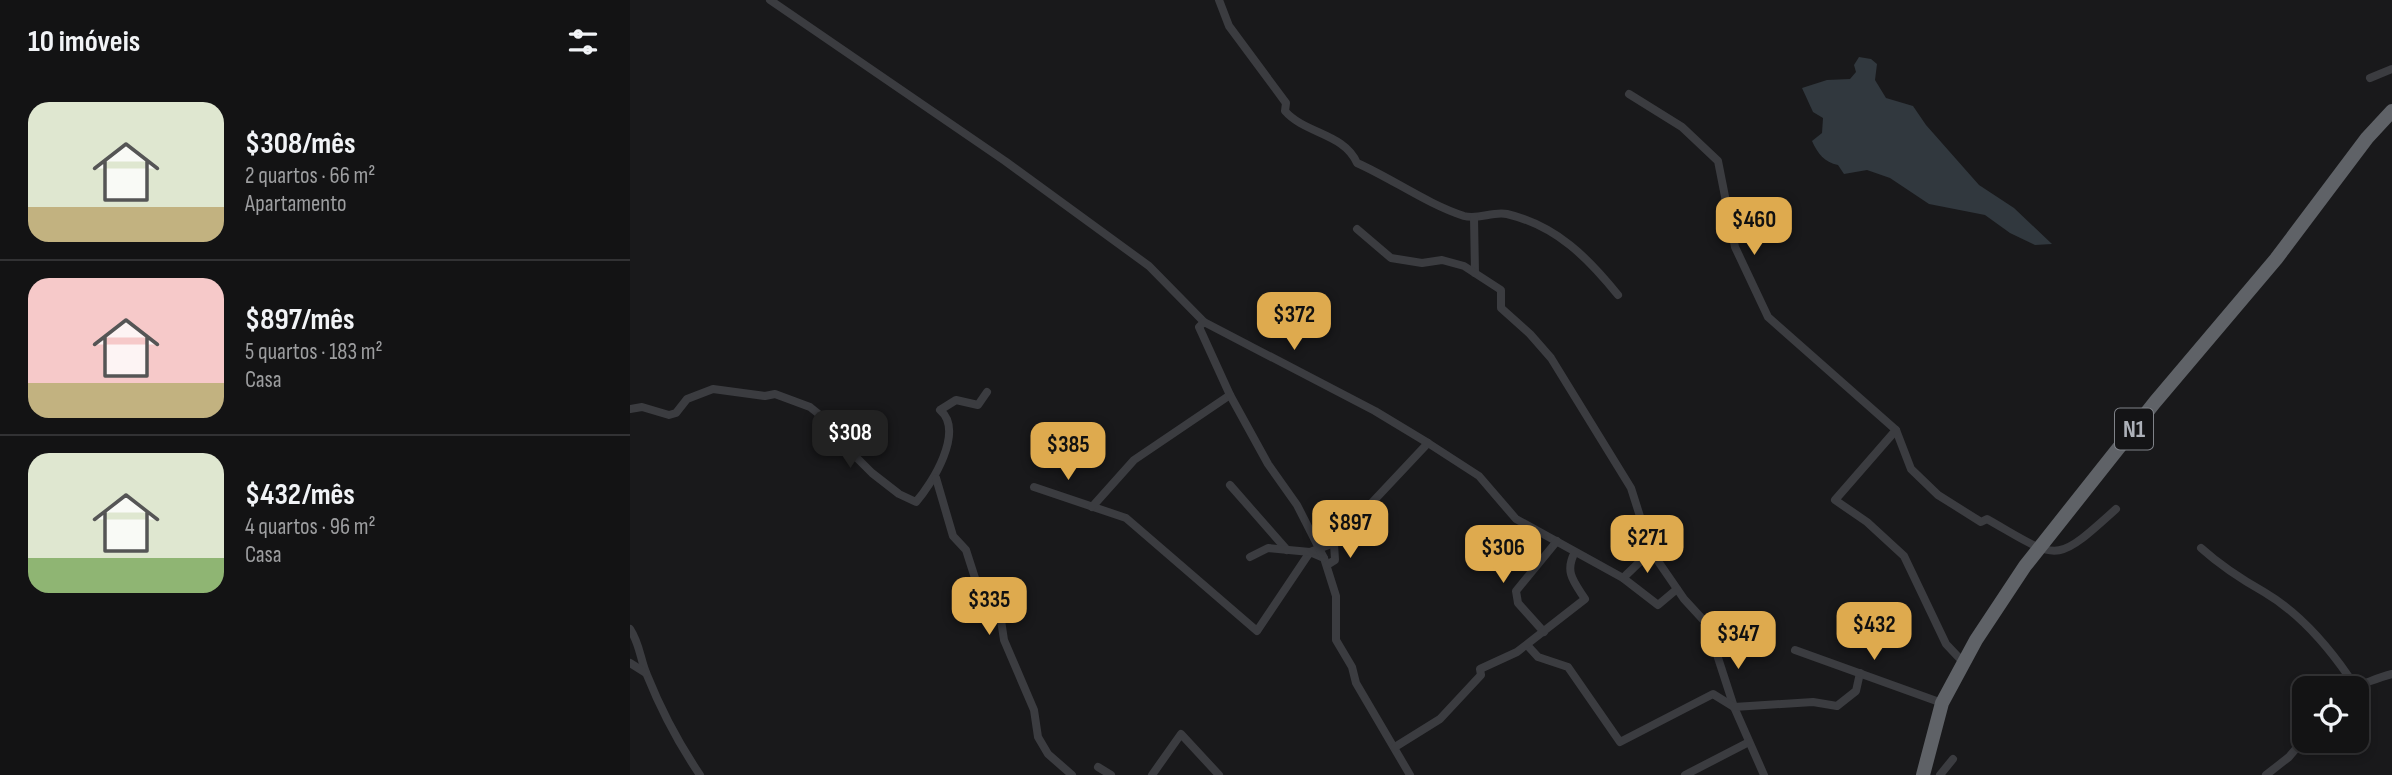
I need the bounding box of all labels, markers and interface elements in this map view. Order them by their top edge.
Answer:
icon: filters [564,23,602,61]
text: 10 imóveis [28,24,140,60]
text: $308/mês [245,126,355,162]
icon: home [84,130,168,214]
text: 2 quartos · 66 m² [245,162,375,190]
text: Apartamento [245,190,347,218]
pin: $460 [1713,198,1795,257]
text: $460 [1732,206,1776,234]
pin: $372 [1253,292,1335,352]
text: $372 [1273,301,1315,329]
text: $897/mês [245,302,355,338]
icon: home [84,306,168,390]
text: 5 quartos · 183 m² [245,338,383,366]
text: Casa [245,366,282,394]
road number: N1 [2115,408,2153,449]
pin: $308 [809,410,891,470]
text: $308 [828,419,872,447]
pin: $385 [1027,422,1109,482]
text: $385 [1046,431,1090,459]
text: $432/mês [245,477,355,513]
icon: home [84,481,168,565]
pin: $897 [1309,500,1391,560]
text: $897 [1328,509,1372,537]
text: 4 quartos · 96 m² [245,513,376,541]
pin: $271 [1606,516,1688,575]
text: $271 [1627,524,1667,552]
pin: $306 [1462,526,1544,585]
text: $306 [1481,534,1525,562]
text: Casa [245,541,282,569]
pin: $335 [948,578,1030,637]
text: $335 [968,586,1010,614]
pin: $432 [1833,602,1915,662]
text: $432 [1853,611,1895,639]
pin: $347 [1697,612,1779,671]
text: $347 [1717,620,1759,648]
map controls [2292,676,2369,753]
button: locate [2292,676,2369,753]

